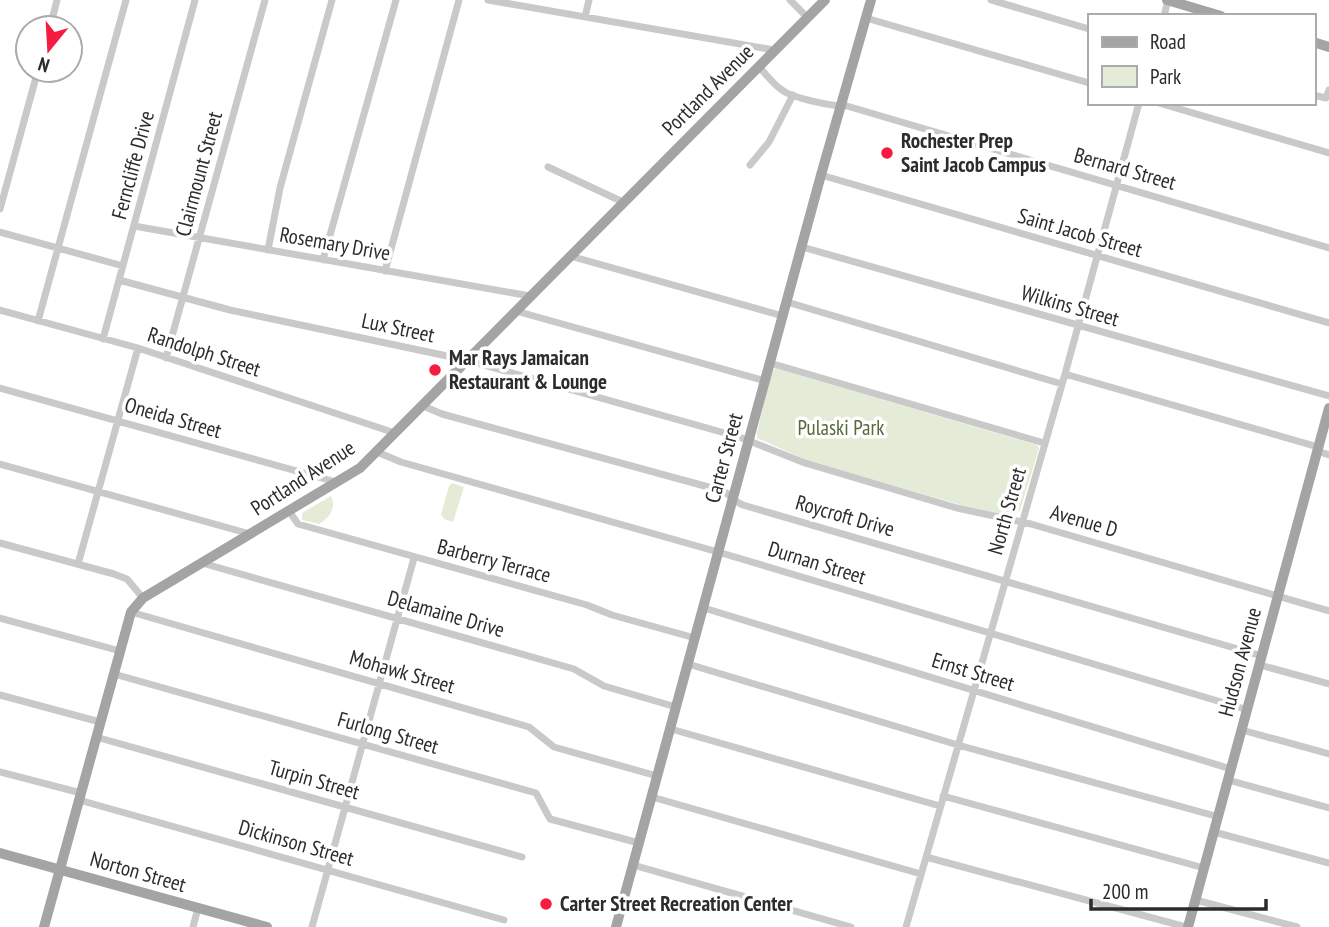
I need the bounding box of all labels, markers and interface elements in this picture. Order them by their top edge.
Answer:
north arrow [14,14,84,84]
legend [1088,14,1315,105]
text: Road [1150,28,1186,55]
street label: Portland Avenue [656,38,759,141]
text: N [35,52,52,78]
text: Park [1150,63,1181,90]
street label: Ferncliffe Drive [105,108,160,222]
street label: Clairmount Street [169,108,228,239]
place label: Rochester Prep Saint Jacob Campus [901,127,1046,178]
street label: Bernard Street [1071,141,1179,196]
marker: Rochester Prep Saint Jacob Campus [879,145,895,161]
street label: Saint Jacob Street [1015,202,1146,263]
street label: Rosemary Drive [278,221,392,267]
street label: Wilkins Street [1018,279,1122,332]
street label: Lux Street [359,307,437,348]
street label: Randolph Street [144,321,264,383]
place label: Mar Rays Jamaican Restaurant & Lounge [449,344,607,395]
marker: Mar Rays Jamaican Restaurant & Lounge [427,362,443,378]
street label: Oneida Street [122,391,225,444]
street label: Carter Street [699,410,749,506]
park label: Pulaski Park [798,414,884,441]
street label: Portland Avenue [246,434,360,521]
street label: North Street [981,464,1032,558]
street label: Roycroft Drive [793,489,898,543]
street label: Avenue D [1047,498,1121,543]
street label: Barberry Terrace [435,532,554,589]
street label: Durnan Street [765,535,869,590]
street label: Delamaine Drive [385,584,508,643]
street label: Hudson Avenue [1212,604,1267,719]
street label: Mohawk Street [346,644,458,699]
street label: Ernst Street [929,646,1018,697]
street label: Furlong Street [335,705,442,760]
street label: Turpin Street [266,754,363,805]
street label: Dickinson Street [236,813,357,872]
street label: Norton Street [87,845,189,898]
scale bar [1091,867,1266,911]
text: 200 m [1102,878,1148,905]
place label: Carter Street Recreation Center [560,890,793,917]
marker: Carter Street Recreation Center [538,896,554,912]

